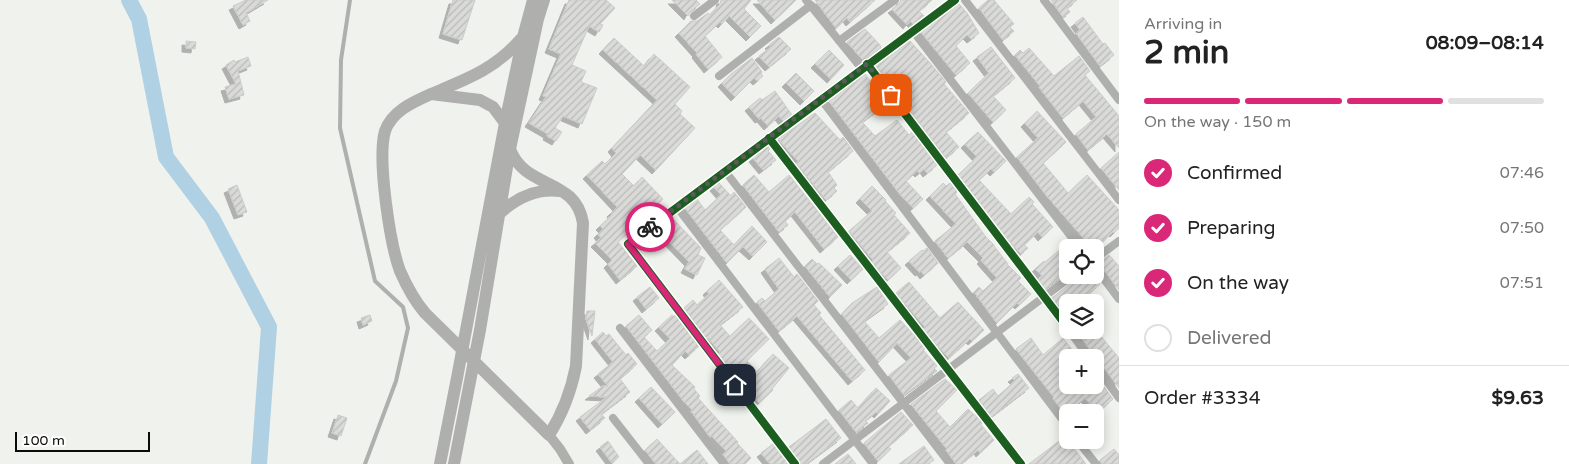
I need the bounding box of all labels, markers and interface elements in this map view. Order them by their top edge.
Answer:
text: Arriving in [1144,14,1222,34]
text: 08:09–08:14 [1426,32,1544,54]
text: 2 min [1144,34,1229,72]
pin [870,74,912,116]
icon: bag [877,81,905,109]
text: On the way · 150 m [1144,112,1291,132]
icon: check [1144,159,1172,187]
text: Confirmed [1187,162,1282,184]
text: 07:46 [1500,163,1544,183]
courier [625,202,675,252]
icon: bike [636,213,664,241]
icon: check [1144,214,1172,242]
text: Preparing [1187,217,1276,239]
text: 07:50 [1500,218,1544,238]
map controls [1059,239,1104,449]
button: locate [1059,239,1104,284]
icon: check [1144,269,1172,297]
text: On the way [1187,272,1289,294]
text: 07:51 [1500,273,1544,293]
button: layers [1059,294,1104,339]
text: Delivered [1187,327,1272,349]
button: + [1059,349,1104,394]
pin [714,364,756,406]
icon: home [721,371,749,399]
text: Order #3334 [1144,387,1261,409]
text: $9.63 [1492,387,1544,409]
button: − [1059,404,1104,449]
scale bar [15,429,150,452]
text: 100 m [22,432,65,449]

